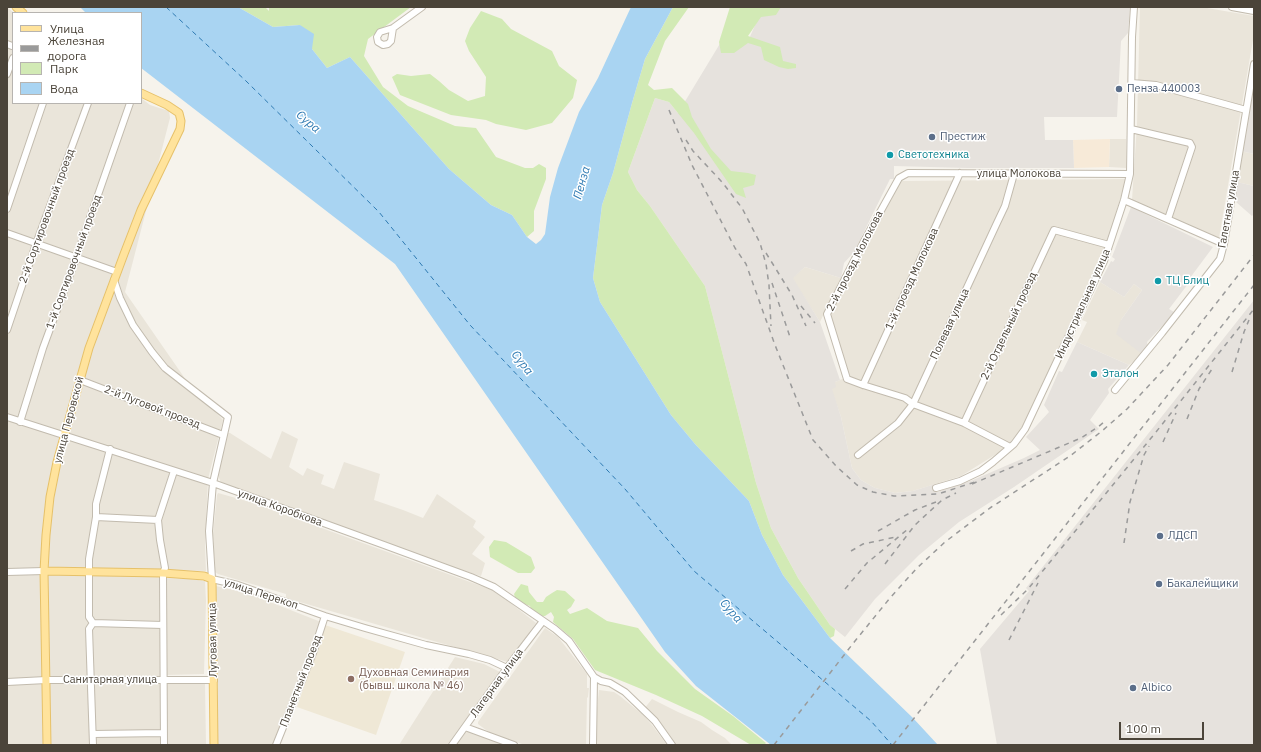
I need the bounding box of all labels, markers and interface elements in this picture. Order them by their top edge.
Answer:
legend [12,12,142,104]
text: Улица [50,21,84,36]
text: Железная дорога [47,33,105,63]
text: Парк [50,61,78,76]
text: Вода [50,81,78,96]
place label: Пенза 440003 [1127,82,1201,96]
marker: Пенза 440003 [1114,84,1124,94]
water label: Сура [293,108,323,136]
place label: Престиж [940,130,986,144]
marker: Престиж [927,132,937,142]
street label: 2-й Сортировочный проезд [16,147,78,285]
place label: Светотехника [898,148,969,162]
marker: Светотехника [885,150,895,160]
water label: Пенза [570,165,594,201]
street label: улица Молокова [977,167,1061,181]
street label: Галетная улица [1216,169,1242,249]
street label: 1-й Сортировочный проезд [43,193,105,331]
street label: 2-й проезд Молокова [824,209,886,313]
street label: 1-й проезд Молокова [883,226,941,332]
street label: Индустриальная улица [1053,247,1113,361]
street label: 2-й Отдельный проезд [978,270,1040,382]
place label: ТЦ Блиц [1166,274,1209,288]
marker: ТЦ Блиц [1153,276,1163,286]
street label: Полевая улица [928,286,972,362]
water label: Сура [508,348,536,378]
place label: Эталон [1102,367,1139,381]
marker: Эталон [1089,369,1099,379]
street label: улица Перовской [51,375,87,465]
street label: 2-й Луговой проезд [102,383,202,431]
street label: улица Коробкова [236,487,324,529]
place label: ЛДСП [1168,529,1198,543]
marker: ЛДСП [1155,531,1165,541]
street label: улица Перекоп [222,576,300,612]
place label: Бакалейщики [1167,577,1239,591]
marker: Бакалейщики [1154,579,1164,589]
water label: Сура [717,596,745,626]
street label: Луговая улица [206,603,220,677]
street label: Планетный проезд [277,633,325,729]
street label: Лагерная улица [468,646,526,720]
place label: Духовная Семинария (бывш. школа № 46) [359,666,469,692]
street label: Санитарная улица [63,673,157,687]
marker: Духовная Семинария (бывш. школа № 46) [346,674,356,684]
place label: Albico [1141,681,1172,695]
marker: Albico [1128,683,1138,693]
scale bar [1121,714,1206,740]
text: 100 m [1126,721,1161,736]

